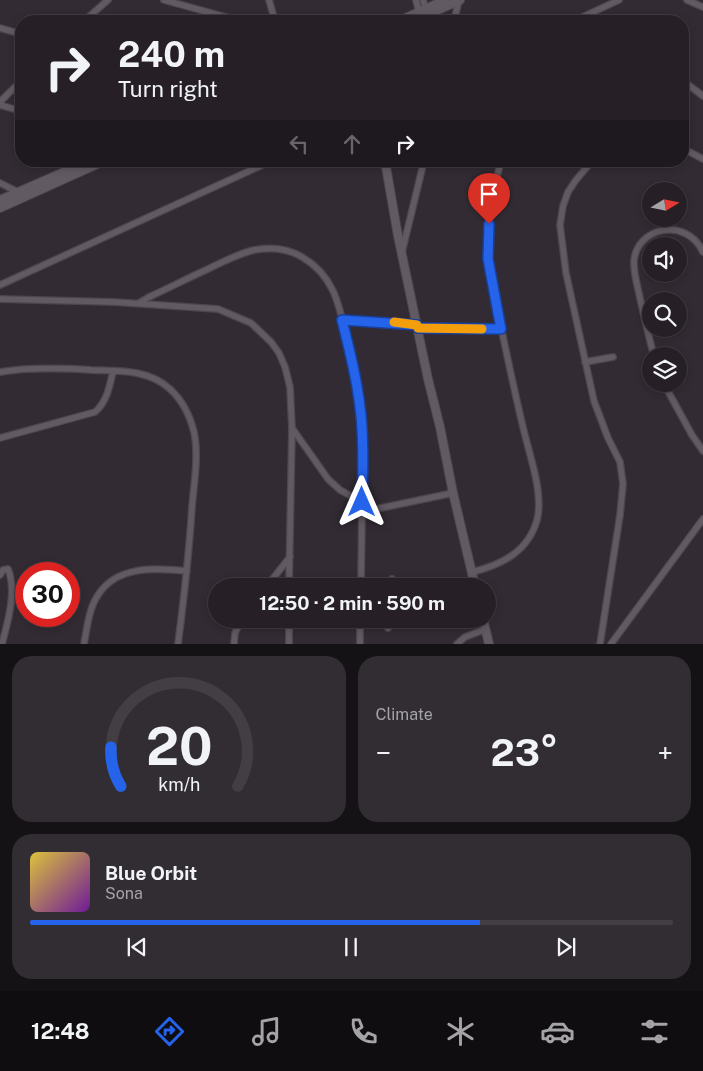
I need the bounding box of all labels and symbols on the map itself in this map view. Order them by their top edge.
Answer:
pin [468,173,510,224]
north arrow [642,182,688,228]
position arrow [335,475,387,527]
speed limit sign: 30 [15,562,80,627]

